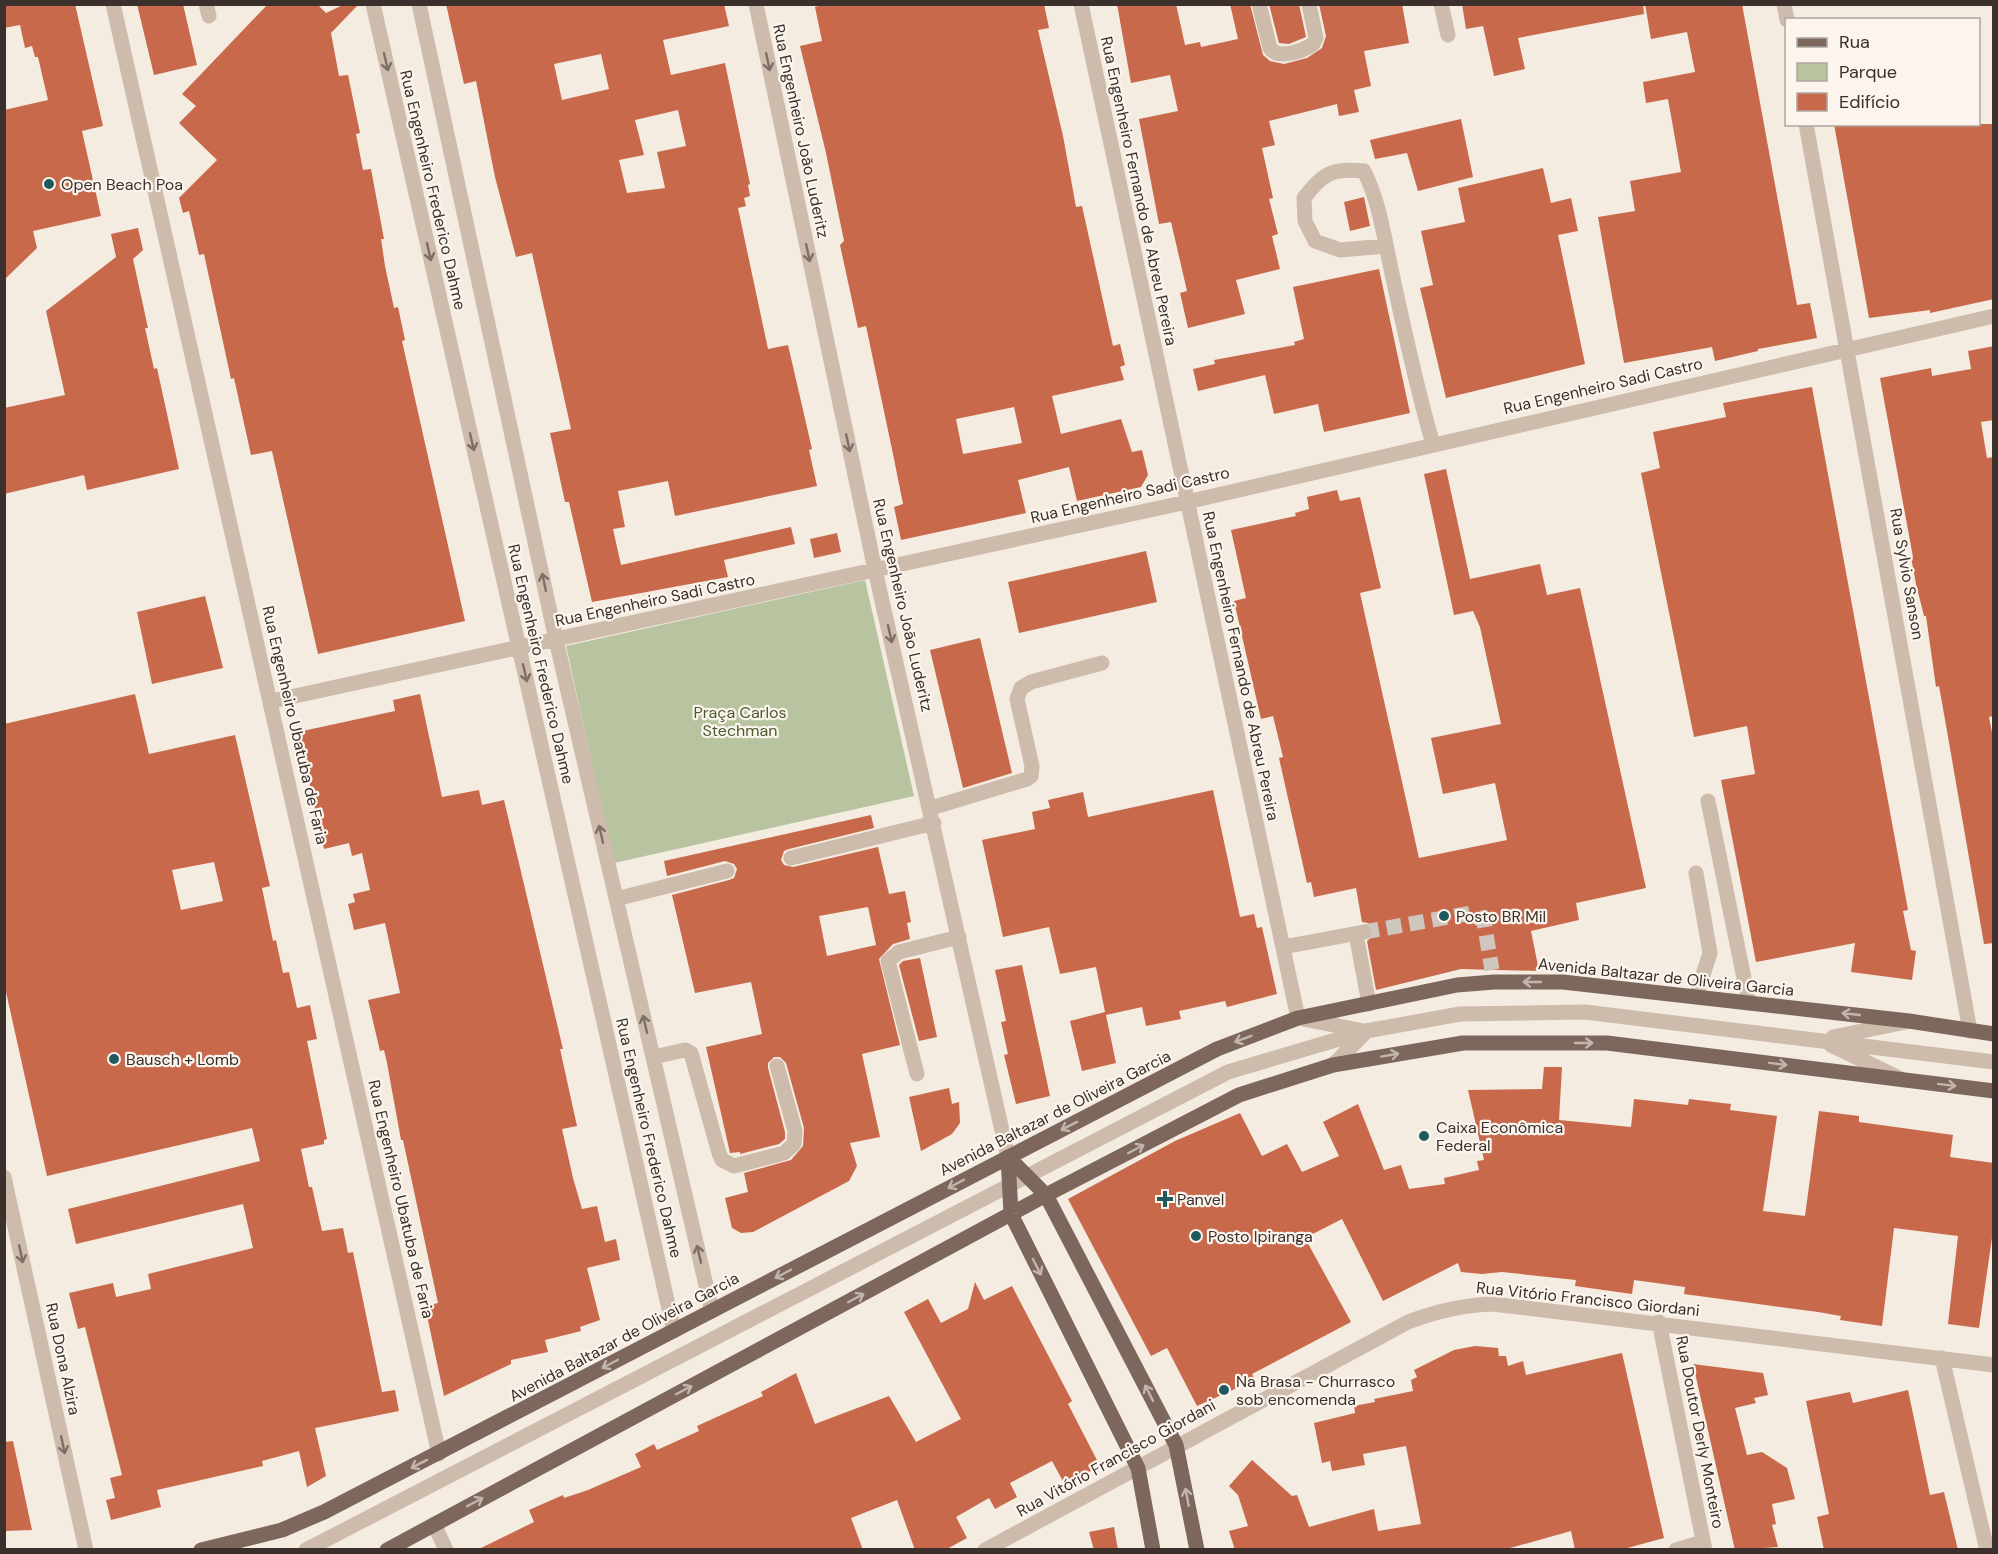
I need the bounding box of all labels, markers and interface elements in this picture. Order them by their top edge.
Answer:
legend [1785,18,1980,126]
street label: Rua Engenheiro João Luderitz [768,22,834,240]
text: Rua [1839,30,1870,54]
street label: Rua Engenheiro Fernando de Abreu Pereira [1096,34,1182,348]
one-way arrow [380,52,392,71]
one-way arrow [762,52,774,71]
text: Parque [1839,60,1897,84]
street label: Rua Engenheiro Frederico Dahme [395,68,471,312]
text: Edifício [1839,90,1900,114]
place label: Open Beach Poa [61,174,183,195]
marker: Open Beach Poa [42,177,56,191]
one-way arrow [424,241,435,261]
one-way arrow [803,242,814,262]
street label: Rua Engenheiro Sadi Castro [1501,353,1705,419]
one-way arrow [467,432,478,451]
one-way arrow [843,434,855,453]
street label: Rua Engenheiro Sadi Castro [1028,462,1232,528]
street label: Rua Engenheiro João Luderitz [868,496,938,714]
street label: Rua Sylvio Sanson [1885,507,1929,641]
street label: Rua Engenheiro Fernando de Abreu Pereira [1198,509,1284,823]
street label: Rua Engenheiro Frederico Dahme [503,542,579,786]
street label: Rua Engenheiro Sadi Castro [553,569,757,631]
one-way arrow [537,573,549,592]
street label: Rua Engenheiro Ubatuba de Faria [257,604,333,846]
one-way arrow [885,624,896,643]
one-way arrow [519,663,531,682]
park label: Praça Carlos Stechman [693,702,787,741]
one-way arrow [595,824,606,844]
place label: Posto BR Mil [1456,906,1546,927]
marker: Posto BR Mil [1437,909,1451,923]
street label: Avenida Baltazar de Oliveira Garcia [1537,953,1795,1001]
one-way arrow [1522,976,1542,988]
one-way arrow [1841,1009,1861,1020]
one-way arrow [639,1014,651,1033]
street label: Rua Engenheiro Frederico Dahme [611,1016,687,1260]
one-way arrow [1234,1034,1253,1045]
one-way arrow [1574,1037,1594,1049]
street label: Avenida Baltazar de Oliveira Garcia [936,1045,1174,1181]
place label: Bausch + Lomb [126,1049,239,1070]
one-way arrow [1380,1050,1400,1061]
marker: Bausch + Lomb [107,1052,121,1066]
one-way arrow [1768,1059,1787,1070]
street label: Rua Engenheiro Ubatuba de Faria [363,1078,439,1320]
one-way arrow [1937,1080,1957,1091]
place label: Caixa Econômica Federal [1436,1117,1563,1156]
one-way arrow [1060,1121,1078,1132]
marker: Caixa Econômica Federal [1417,1129,1431,1143]
one-way arrow [1126,1143,1144,1154]
one-way arrow [948,1178,965,1190]
place label: Panvel [1177,1189,1224,1210]
marker: Panvel [1158,1192,1172,1206]
place label: Posto Ipiranga [1208,1226,1313,1247]
marker: Posto Ipiranga [1189,1229,1203,1243]
one-way arrow [16,1244,28,1263]
one-way arrow [692,1245,704,1264]
one-way arrow [1032,1257,1043,1275]
street label: Avenida Baltazar de Oliveira Garcia [506,1267,742,1407]
one-way arrow [774,1269,792,1281]
street label: Rua Vitório Francisco Giordani [1475,1277,1701,1321]
one-way arrow [846,1291,864,1303]
street label: Rua Dona Alzira [41,1301,85,1417]
street label: Rua Doutor Derly Monteiro [1671,1334,1729,1530]
one-way arrow [602,1358,619,1370]
place label: Na Brasa - Churrasco sob encomenda [1236,1371,1395,1410]
marker: Na Brasa - Churrasco sob encomenda [1217,1383,1231,1397]
one-way arrow [675,1384,692,1396]
one-way arrow [1143,1384,1155,1402]
street label: Rua Vitório Francisco Giordani [1013,1394,1219,1522]
one-way arrow [58,1434,69,1454]
one-way arrow [410,1459,428,1470]
one-way arrow [1181,1488,1192,1508]
one-way arrow [466,1496,483,1508]

